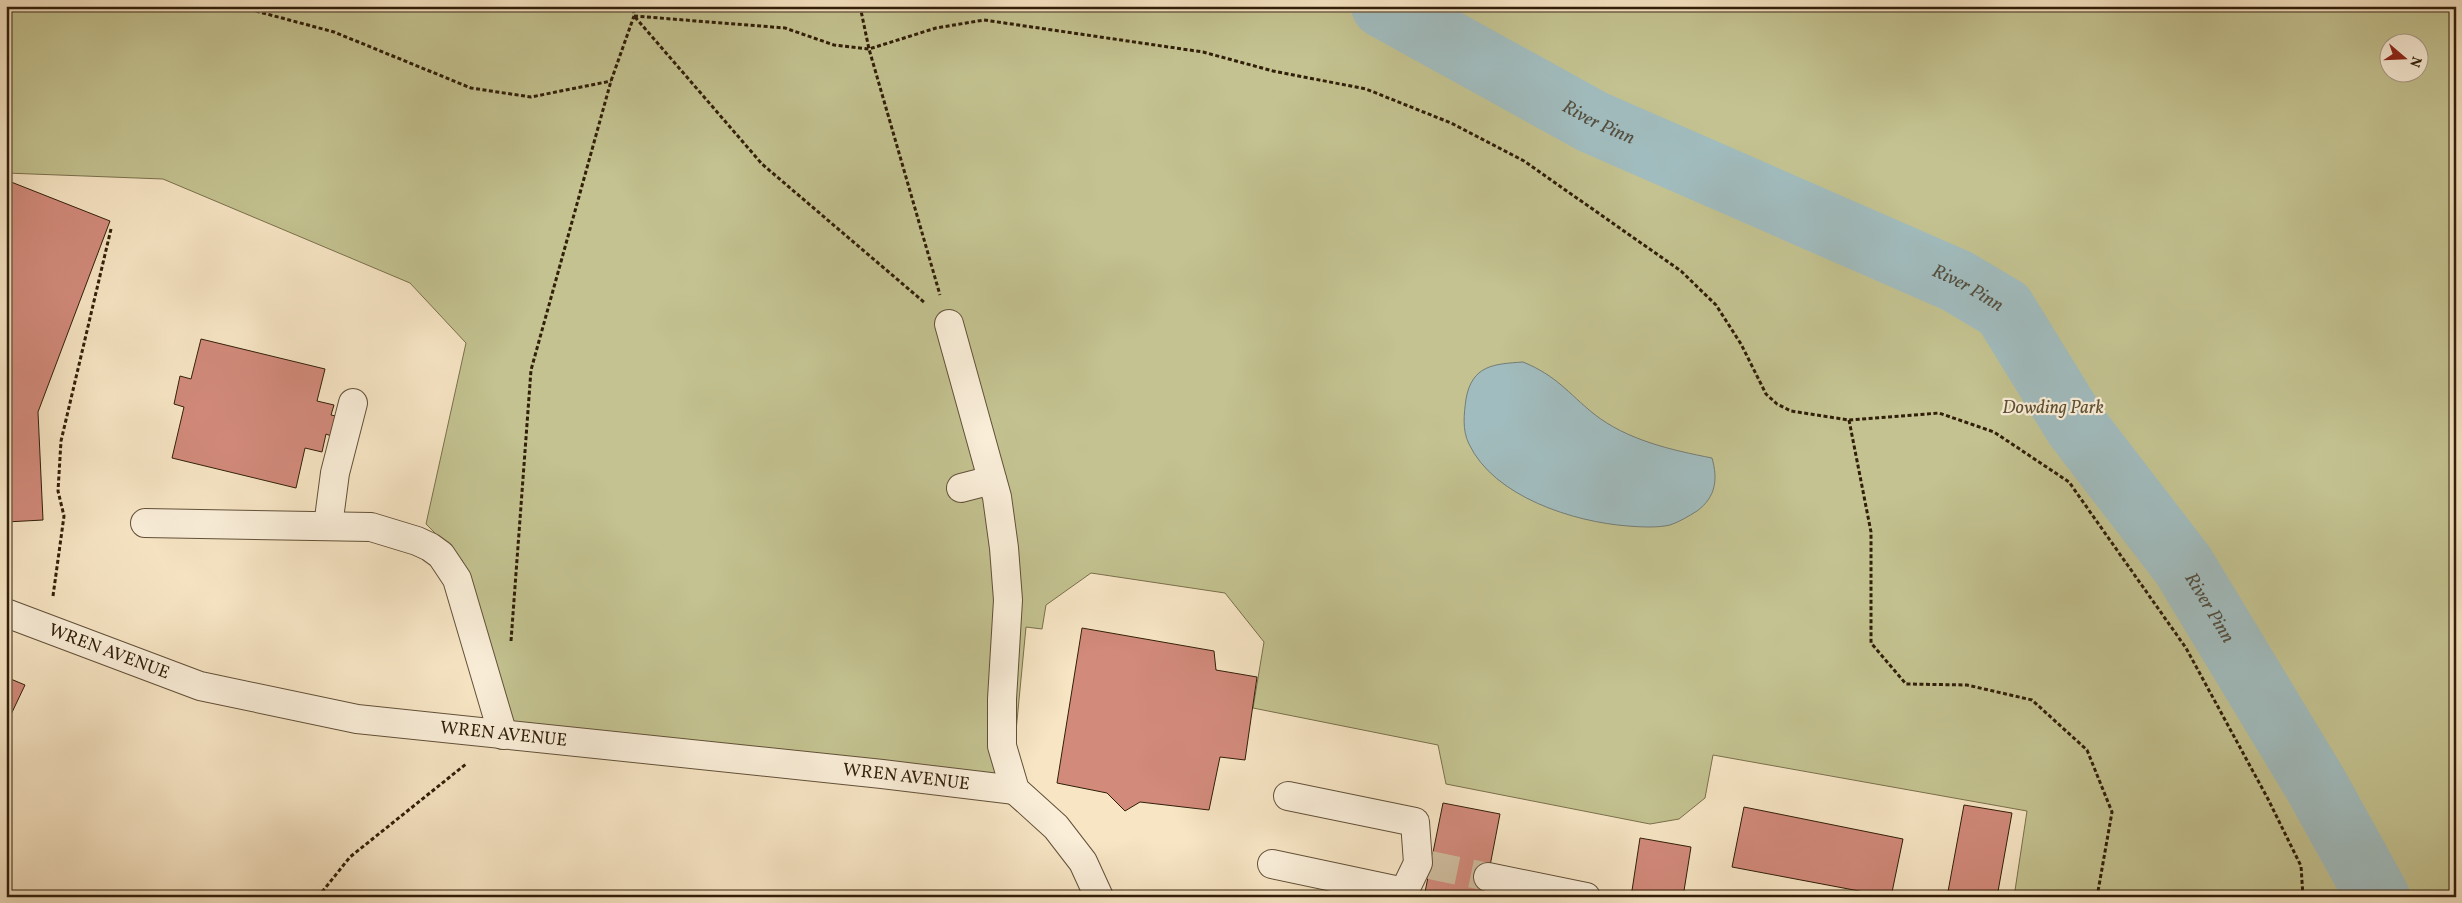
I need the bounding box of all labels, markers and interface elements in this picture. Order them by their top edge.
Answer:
north arrow [2380,32,2430,82]
text: N [2404,54,2426,70]
water label: River Pinn [1557,94,1639,152]
water label: River Pinn [1928,259,2008,319]
park label: Dowding Park [2002,396,2104,421]
water label: River Pinn [2178,568,2240,648]
street label: WREN AVENUE [45,618,173,686]
street label: WREN AVENUE [439,715,568,753]
street label: WREN AVENUE [841,757,971,797]

